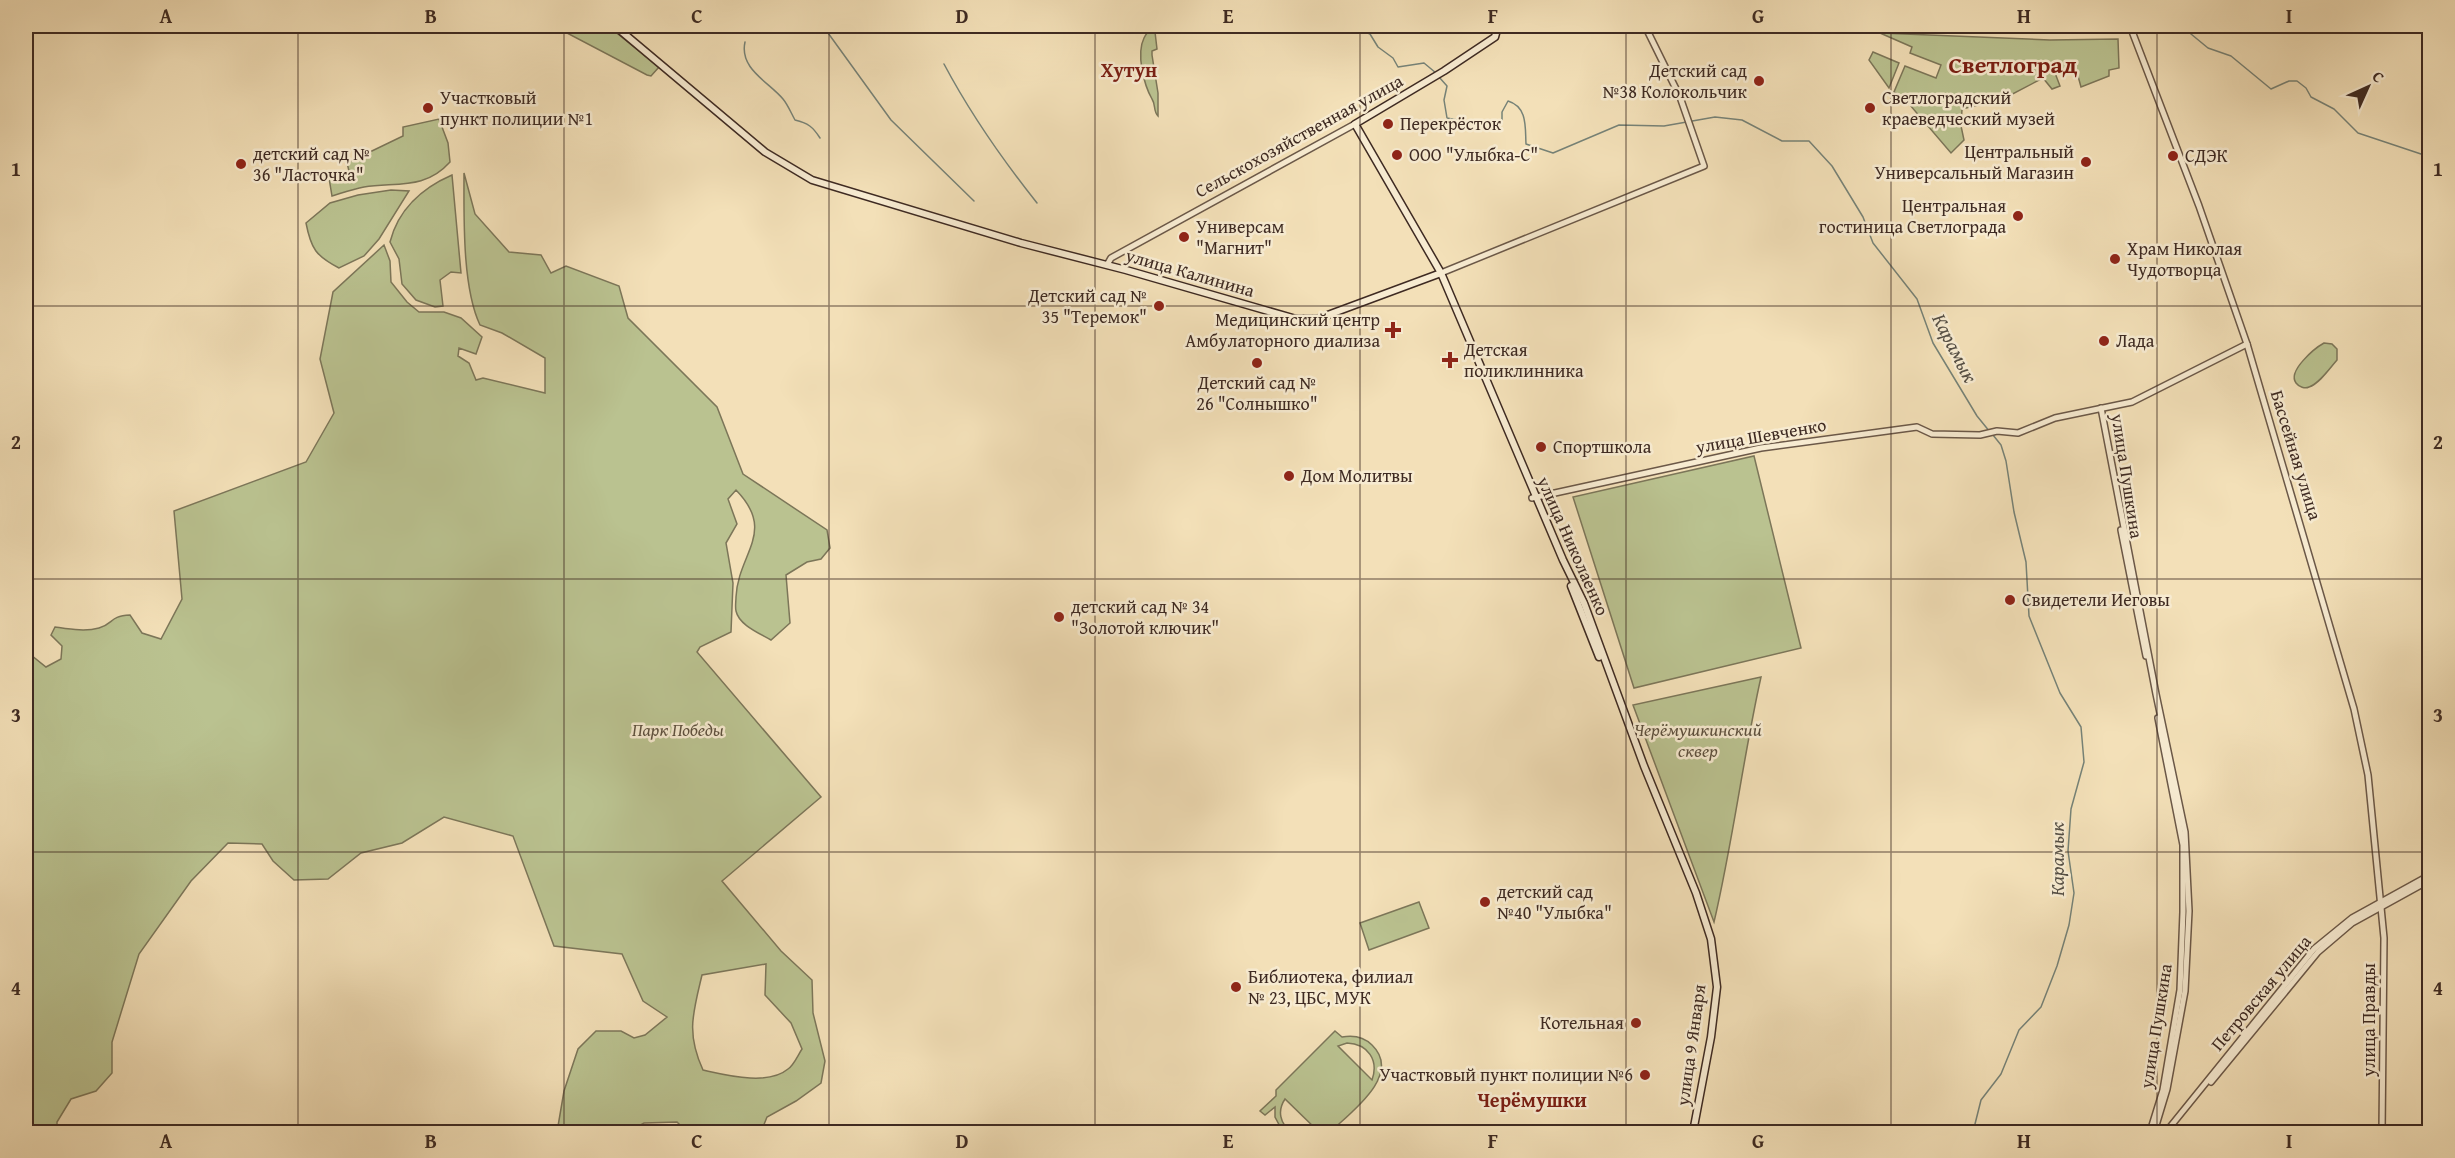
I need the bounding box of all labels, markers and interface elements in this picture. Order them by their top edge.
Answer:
text: A [160,1,173,30]
text: B [425,1,437,30]
text: C [691,1,703,30]
text: D [955,1,969,30]
text: E [1223,1,1234,30]
text: F [1488,1,1498,30]
text: G [1752,1,1764,30]
text: H [2017,1,2031,30]
text: I [2286,1,2292,30]
district label: Светлоград [1948,47,2078,82]
district label: Хутун [1101,55,1157,84]
place label: Детский сад №38 Колокольчик [1603,57,1748,105]
north arrow [2338,57,2398,117]
text: С [2367,65,2390,88]
street label: Сельскохозяйственная улица [1190,67,1408,204]
marker: Детский сад №38 Колокольчик [1752,74,1766,88]
place label: Участковый пункт полиции №1 [440,84,593,132]
place label: Светлоградский краеведческий музей [1882,84,2055,132]
marker: Участковый пункт полиции №1 [421,101,435,115]
marker: Светлоградский краеведческий музей [1863,101,1877,115]
place label: Перекрёсток [1400,110,1502,137]
marker: Перекрёсток [1381,117,1395,131]
place label: Центральный Универсальный Магазин [1874,138,2074,186]
place label: детский сад № 36 "Ласточка" [253,140,370,188]
place label: ООО "Улыбка-С" [1409,141,1538,168]
place label: СДЭК [2185,142,2228,169]
marker: ООО "Улыбка-С" [1390,148,1404,162]
marker: СДЭК [2166,149,2180,163]
text: 1 [11,154,21,183]
text: 1 [2433,154,2443,183]
marker: Центральный Универсальный Магазин [2079,155,2093,169]
marker: детский сад № 36 "Ласточка" [234,157,248,171]
place label: Центральная гостиница Светлограда [1819,192,2006,240]
marker: Центральная гостиница Светлограда [2011,209,2025,223]
place label: Универсам "Магнит" [1196,213,1285,261]
marker: Универсам "Магнит" [1177,230,1191,244]
place label: Храм Николая Чудотворца [2127,235,2242,283]
street label: улица Калинина [1122,241,1258,304]
marker: Храм Николая Чудотворца [2108,252,2122,266]
place label: Детский сад № 35 "Теремок" [1027,282,1147,330]
marker: Детский сад № 35 "Теремок" [1152,299,1166,313]
place label: Медицинский центр Амбулаторного диализа [1185,306,1380,354]
water label: Карамык [1926,308,1985,388]
marker: Медицинский центр Амбулаторного диализа [1384,321,1402,339]
place label: Лада [2116,327,2155,354]
marker: Лада [2097,334,2111,348]
place label: Детская поликлинника [1463,336,1584,384]
marker: Детская поликлинника [1441,351,1459,369]
marker: Детский сад № 26 "Солнышко" [1250,356,1264,370]
place label: Детский сад № 26 "Солнышко" [1196,369,1318,417]
street label: Бассейная улица [2264,387,2329,524]
street label: улица Шевченко [1693,411,1828,460]
street label: улица Пушкина [2104,411,2151,541]
text: 2 [11,427,21,456]
text: 2 [2433,427,2443,456]
place label: Спортшкола [1553,433,1652,460]
marker: Спортшкола [1534,440,1548,454]
place label: Дом Молитвы [1300,462,1413,489]
marker: Дом Молитвы [1282,469,1296,483]
street label: улица Николаенко [1530,471,1616,620]
place label: Свидетели Иеговы [2022,586,2170,613]
place label: детский сад № 34 "Золотой ключик" [1071,593,1219,641]
marker: Свидетели Иеговы [2003,593,2017,607]
marker: детский сад № 34 "Золотой ключик" [1052,610,1066,624]
text: 3 [11,700,21,729]
text: 3 [2433,700,2443,729]
park label: Парк Победы [632,716,724,743]
park label: Черёмушкинский сквер [1634,716,1762,764]
water label: Карамык [2042,822,2071,896]
place label: детский сад №40 "Улыбка" [1497,878,1612,926]
marker: детский сад №40 "Улыбка" [1478,895,1492,909]
street label: Петровская улица [2204,928,2318,1057]
street label: улица Пушкина [2132,961,2179,1091]
place label: Библиотека, филиал № 23, ЦБС, МУК [1248,963,1413,1011]
street label: улица Правды [2355,963,2382,1078]
text: 4 [11,973,21,1002]
text: 4 [2433,973,2443,1002]
marker: Библиотека, филиал № 23, ЦБС, МУК [1229,980,1243,994]
street label: улица 9 Января [1668,982,1712,1108]
place label: Котельная [1540,1009,1624,1036]
marker: Котельная [1629,1016,1643,1030]
place label: Участковый пункт полиции №6 [1379,1061,1633,1088]
marker: Участковый пункт полиции №6 [1638,1068,1652,1082]
district label: Черёмушки [1477,1085,1587,1114]
text: A [160,1126,173,1155]
text: B [425,1126,437,1155]
text: C [691,1126,703,1155]
text: D [955,1126,969,1155]
text: E [1223,1126,1234,1155]
text: F [1488,1126,1498,1155]
text: G [1752,1126,1764,1155]
text: H [2017,1126,2031,1155]
text: I [2286,1126,2292,1155]

